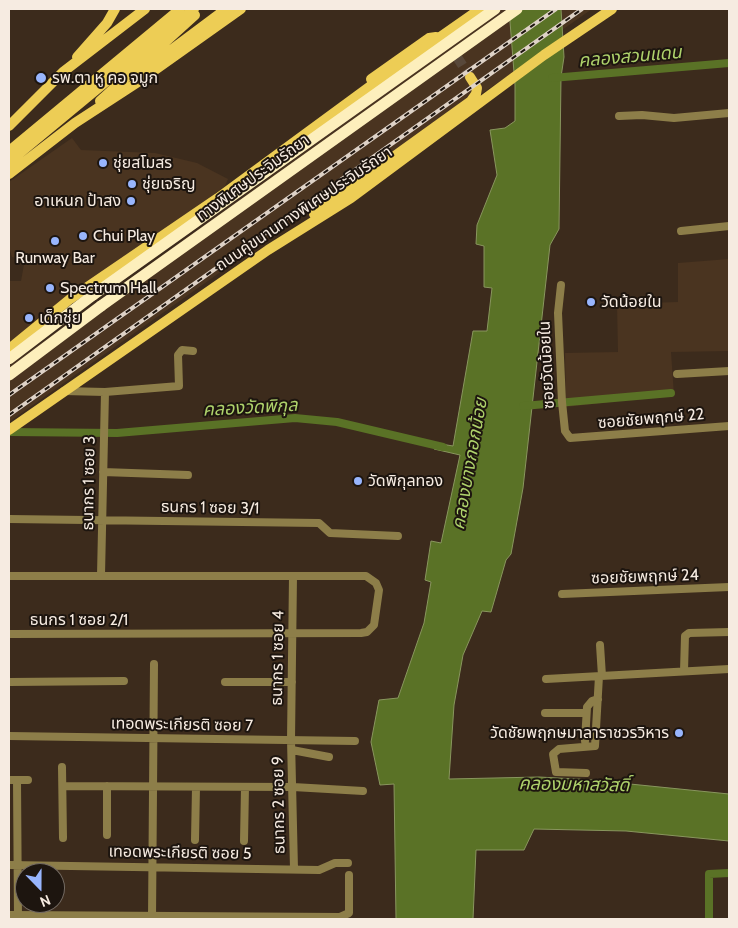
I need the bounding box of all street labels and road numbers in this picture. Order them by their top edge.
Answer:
street label: ทางพิเศษประจิมรัถยา [193,130,313,226]
street label: ถนนคู่ขนานทางพิเศษประจิมรัถยา [212,142,396,276]
street label: ซอยวัดน้อยใน [535,320,559,410]
street label: ซอยชัยพฤกษ์ 22 [597,405,705,433]
street label: ธนากร 1 ซอย 3 [79,436,99,530]
street label: ธนกร 1 ซอย 3/1 [161,498,259,518]
street label: ซอยชัยพฤกษ์ 24 [591,566,699,588]
street label: ธนกร 1 ซอย 2/1 [30,610,128,630]
street label: ธนากร 1 ซอย 4 [268,610,288,706]
street label: เทอดพระเกียรติ ซอย 7 [111,714,253,736]
street label: ธนากร 2 ซอย 9 [269,756,289,854]
street label: เทอดพระเกียรติ ซอย 5 [108,842,252,864]

